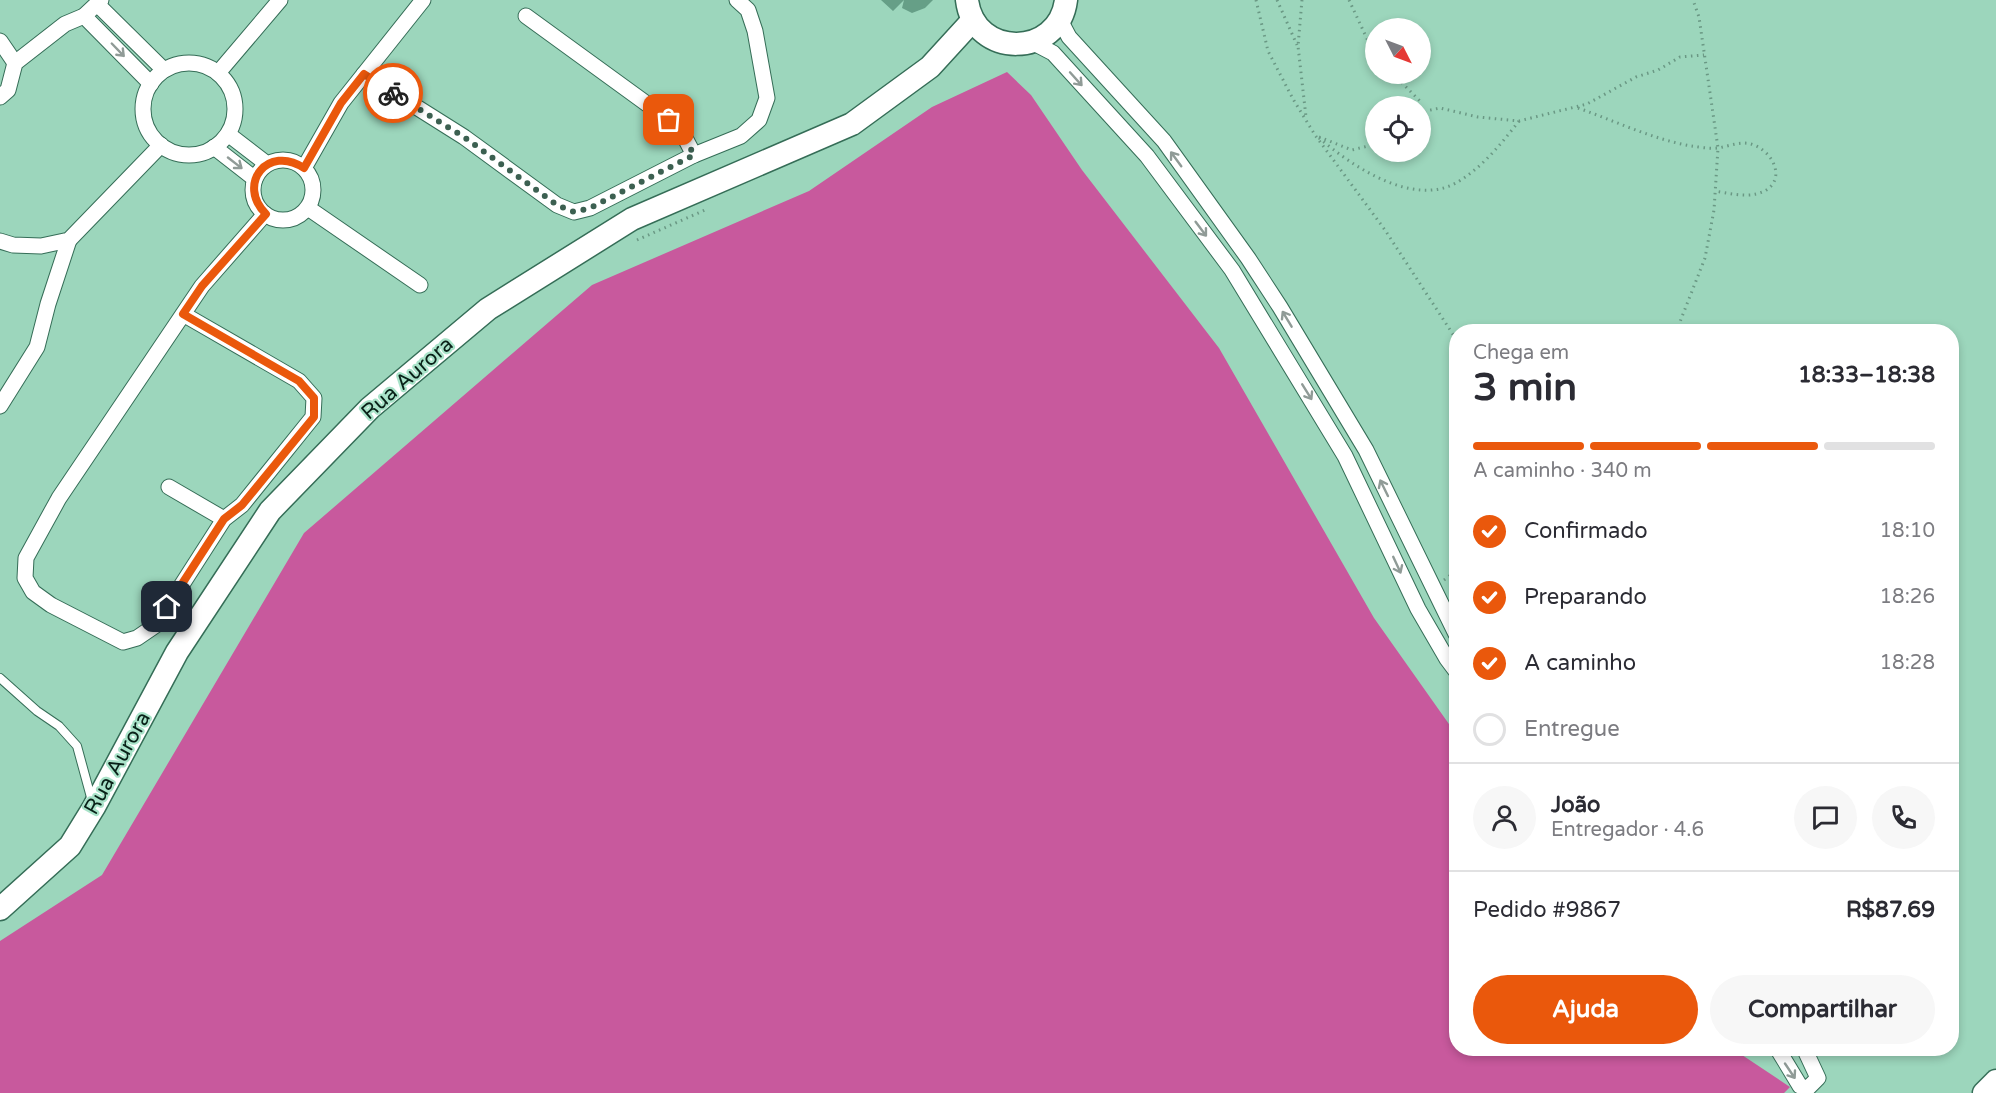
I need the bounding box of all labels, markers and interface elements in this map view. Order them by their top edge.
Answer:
north arrow [1365,18,1431,84]
map controls [1365,18,1431,162]
one-way arrow [110,42,125,57]
courier [363,63,423,123]
one-way arrow [1069,71,1083,86]
icon: bike [377,77,410,110]
pin [643,94,694,145]
button: locate [1365,96,1431,162]
icon: bag [652,103,685,136]
one-way arrow [1170,151,1182,167]
one-way arrow [227,157,243,170]
one-way arrow [1195,220,1207,236]
one-way arrow [1281,311,1293,328]
street label: Rua Aurora [356,332,458,425]
text: Chega em [1473,341,1569,365]
text: 18:33–18:38 [1798,362,1935,388]
text: 3 min [1473,364,1577,411]
one-way arrow [1301,383,1313,400]
text: A caminho · 340 m [1473,459,1652,483]
one-way arrow [1378,479,1390,497]
icon: check [1473,515,1506,548]
text: Confirmado [1524,518,1648,544]
text: 18:10 [1880,519,1935,543]
one-way arrow [1392,555,1404,573]
pin [141,581,192,632]
icon: check [1473,581,1506,614]
text: Preparando [1524,584,1647,610]
text: 18:26 [1880,585,1935,609]
icon: home [150,590,183,623]
icon: check [1473,647,1506,680]
text: A caminho [1524,650,1636,676]
text: 18:28 [1880,651,1935,675]
street label: Rua Aurora [79,708,156,819]
text: Entregue [1524,716,1620,742]
button: person [1473,786,1536,849]
button: chat [1794,786,1857,849]
button: phone [1872,786,1935,849]
text: João [1551,792,1600,818]
text: Entregador · 4.6 [1551,818,1704,842]
text: Pedido #9867 [1473,897,1621,923]
text: R$87.69 [1846,897,1935,923]
button: Ajuda [1473,975,1698,1044]
button: Compartilhar [1710,975,1935,1044]
one-way arrow [1784,1062,1796,1079]

